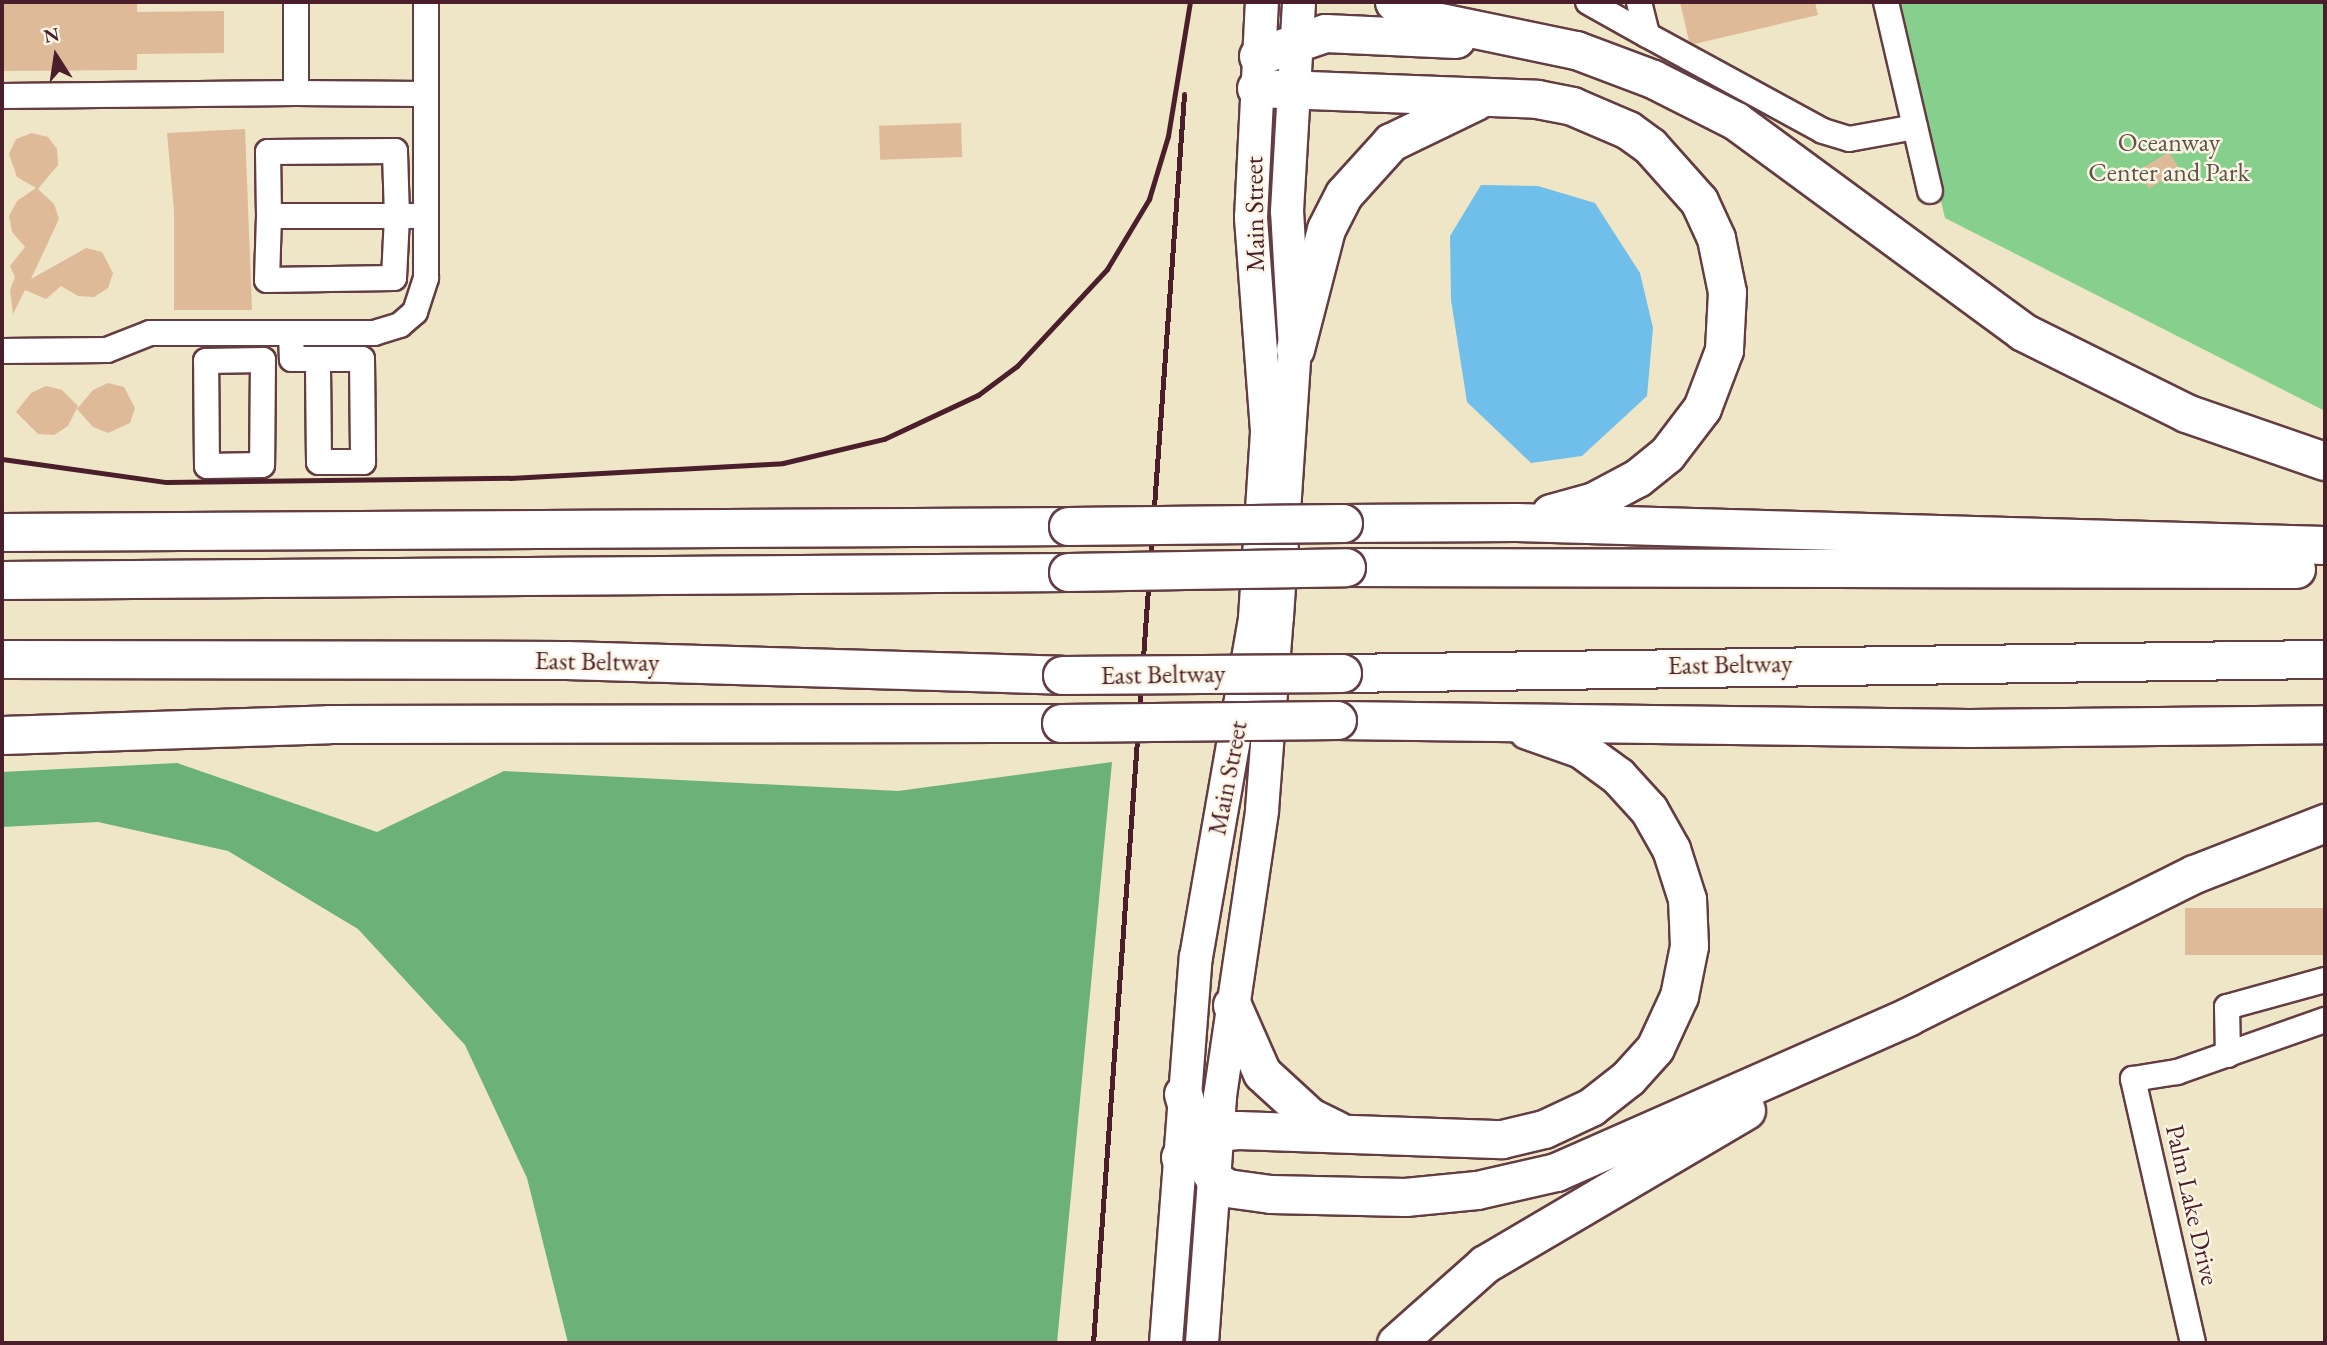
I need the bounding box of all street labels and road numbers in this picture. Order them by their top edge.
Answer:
street label: Main Street [1238,156,1272,272]
street label: East Beltway [534,645,660,679]
street label: East Beltway [1667,648,1793,682]
street label: East Beltway [1100,658,1226,692]
street label: Main Street [1202,718,1254,838]
street label: Palm Lake Drive [2158,1122,2226,1288]

